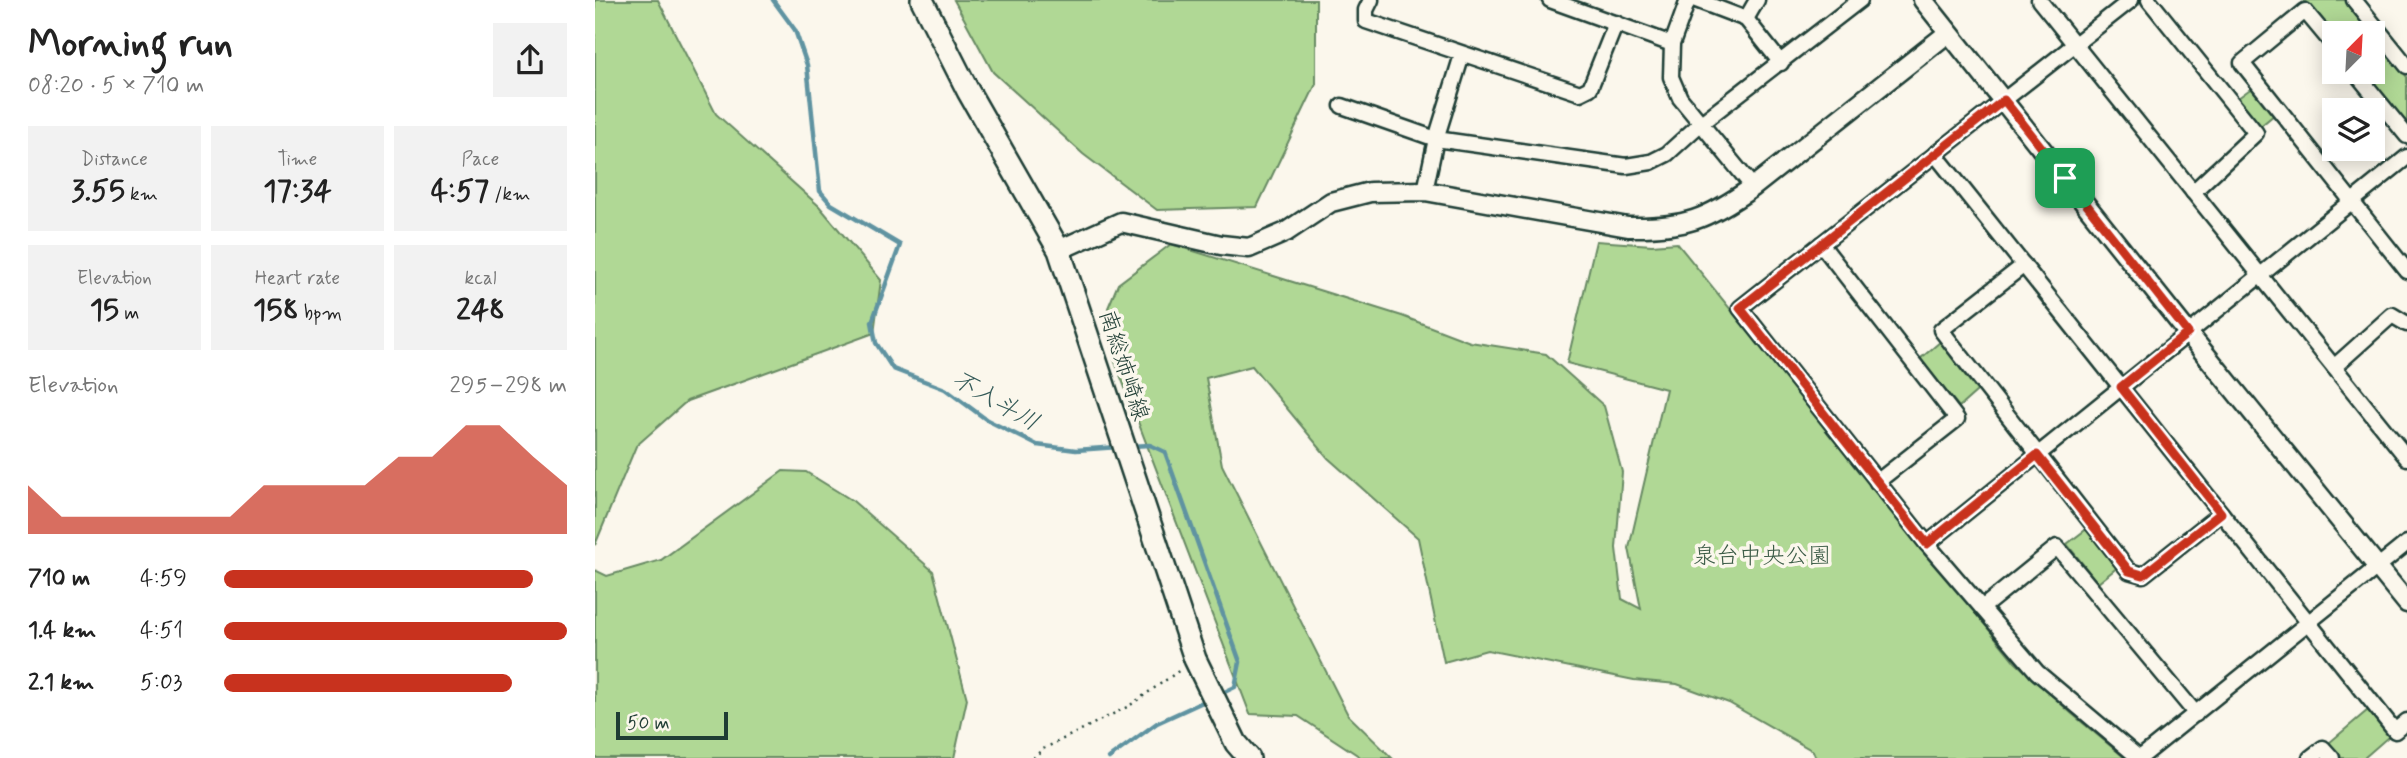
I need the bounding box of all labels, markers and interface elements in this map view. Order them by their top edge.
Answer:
text: Morning run [28,20,233,69]
north arrow [2322,21,2385,84]
map controls [2322,21,2385,161]
button: share [493,23,567,97]
text: 08:20 · 5 × 710 m [28,71,204,101]
button: layers [2322,98,2385,161]
text: Distance [81,147,148,172]
text: Time [278,147,317,172]
text: Pace [462,147,499,172]
pin [2035,148,2095,208]
icon: arrive [2046,159,2084,197]
text: 3.55 [71,172,125,211]
text: 17:34 [263,172,332,211]
text: 4:57 [431,172,489,211]
text: km [125,182,158,207]
text: /km [489,182,530,207]
text: Elevation [77,266,152,291]
text: Heart rate [255,266,340,291]
text: kcal [465,266,496,291]
text: 15 [90,291,119,330]
text: 158 [253,291,299,330]
text: 248 [456,291,505,330]
text: m [119,301,139,326]
text: bpm [299,301,342,326]
street label: 南総姉崎線 [1091,306,1155,425]
water label: 不入斗川 [946,364,1045,439]
text: Elevation [28,371,119,401]
text: 295–298 m [450,371,567,401]
park label: 泉台中央公園 [1693,542,1831,572]
text: 710 m [28,564,90,594]
text: 4:59 [140,564,187,594]
text: 1.4 km [28,616,96,646]
text: 4:51 [140,616,183,646]
text: 2.1 km [28,668,94,698]
text: 5:03 [140,668,183,698]
scale bar [616,709,728,741]
text: 50 m [627,711,670,736]

